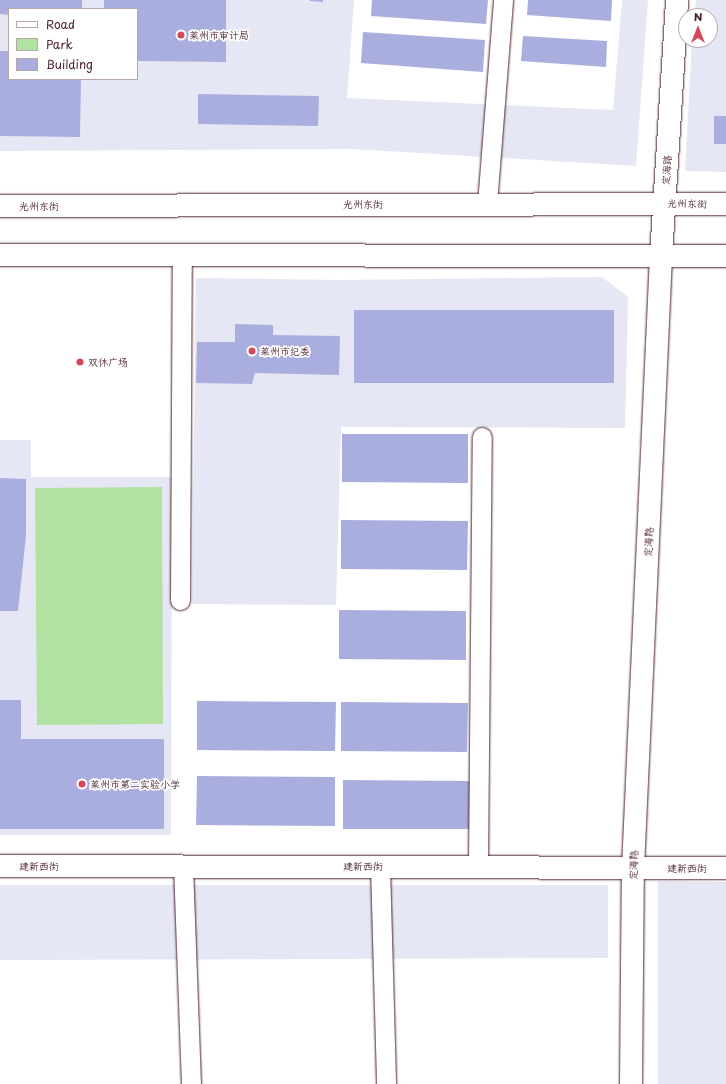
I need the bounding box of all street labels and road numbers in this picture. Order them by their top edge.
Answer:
street label: 定海路 [659,155,673,185]
street label: 光州东街 [667,197,707,209]
street label: 光州东街 [343,198,383,210]
street label: 光州东街 [19,200,59,212]
street label: 定海路 [641,527,655,557]
street label: 定海路 [626,850,640,880]
street label: 建新西街 [19,860,59,872]
street label: 建新西街 [343,860,383,872]
street label: 建新西街 [667,862,707,874]

